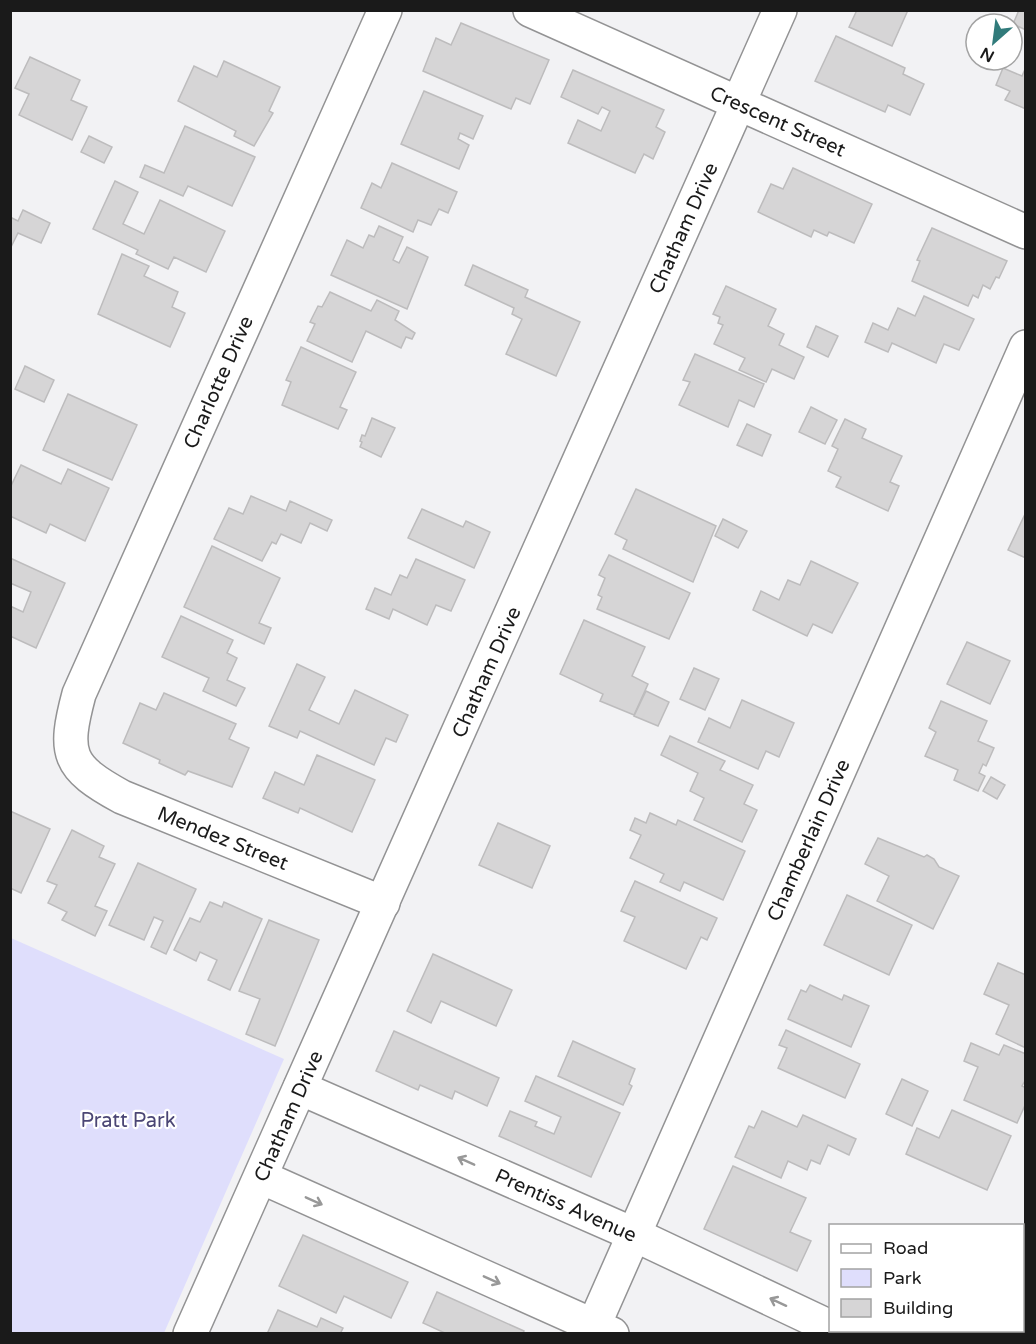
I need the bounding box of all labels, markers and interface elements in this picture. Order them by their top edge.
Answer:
north arrow [964,12,1024,72]
text: N [977,43,998,66]
street label: Crescent Street [706,81,849,163]
street label: Chatham Drive [644,159,724,298]
street label: Charlotte Drive [179,312,259,453]
street label: Chatham Drive [447,603,527,742]
street label: Chamberlain Drive [762,756,855,925]
street label: Mendez Street [154,802,292,876]
street label: Chatham Drive [249,1047,329,1186]
park label: Pratt Park [80,1109,176,1133]
one-way arrow [457,1155,476,1166]
street label: Prentiss Avenue [491,1164,640,1248]
one-way arrow [304,1196,323,1207]
legend [829,1224,1024,1332]
text: Road [883,1237,928,1259]
text: Park [883,1267,922,1289]
one-way arrow [483,1275,501,1286]
one-way arrow [769,1295,787,1307]
text: Building [883,1297,953,1319]

